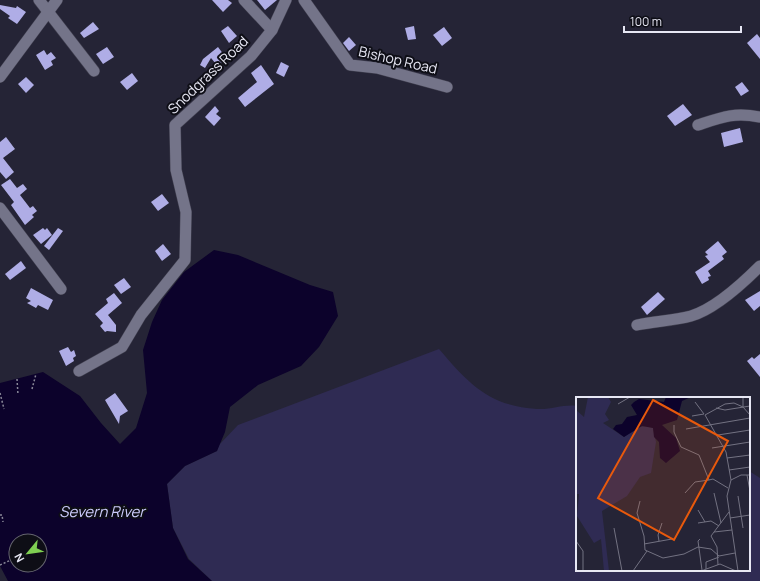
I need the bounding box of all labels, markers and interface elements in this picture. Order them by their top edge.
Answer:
scale bar [624,8,741,34]
text: 100 m [630,13,662,30]
street label: Snodgrass Road [163,31,252,118]
street label: Bishop Road [357,41,439,78]
inset map [576,397,750,571]
water label: Severn River [59,501,147,522]
north arrow [8,533,48,573]
text: N [10,551,27,565]

